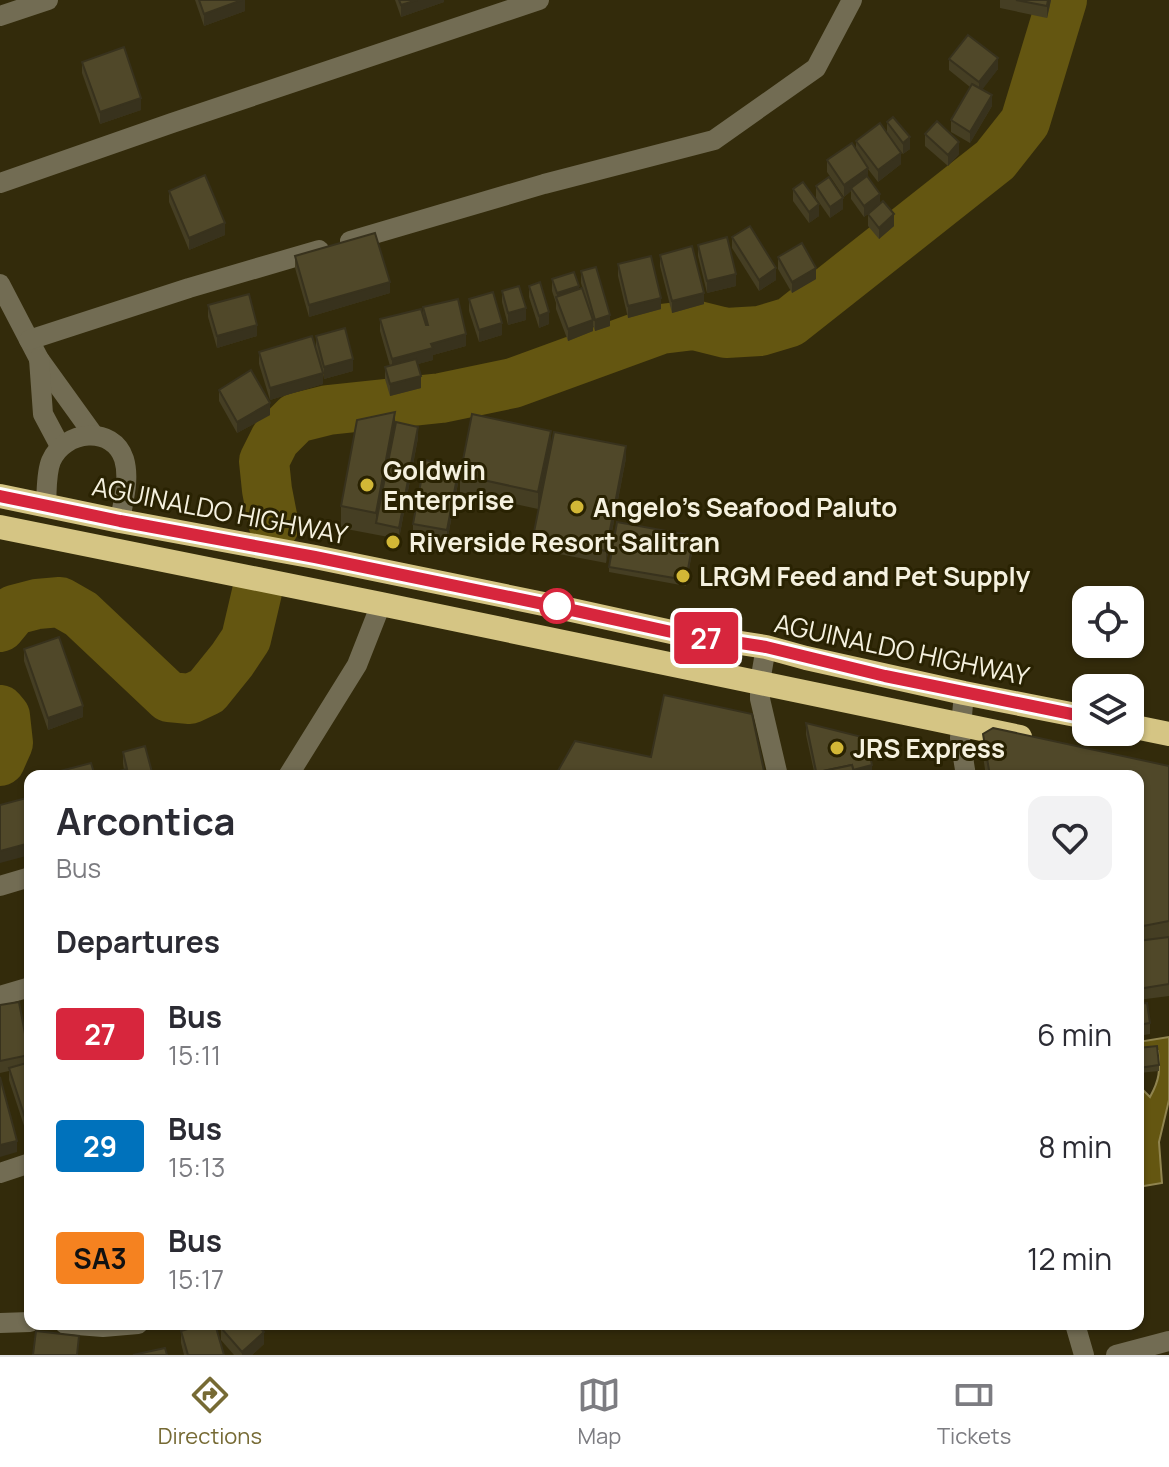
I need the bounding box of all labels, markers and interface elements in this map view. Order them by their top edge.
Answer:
place label: Goldwin Enterprise [383,452,514,518]
street label: AGUINALDO HIGHWAY [89,468,351,553]
marker: Goldwin Enterprise [358,476,376,494]
place label: Angelo's Seafood Paluto [593,489,897,525]
marker: Angelo's Seafood Paluto [568,498,586,516]
place label: Riverside Resort Salitran [409,524,720,560]
marker: Riverside Resort Salitran [384,533,402,551]
place label: LRGM Feed and Pet Supply [699,558,1031,594]
marker: LRGM Feed and Pet Supply [674,567,692,585]
map controls [1072,586,1144,746]
button: locate [1072,586,1144,658]
unlabelled marker [540,589,574,623]
street label: AGUINALDO HIGHWAY [771,604,1033,694]
line badge: 27 [670,612,742,664]
text: 27 [690,619,722,657]
button: layers [1072,674,1144,746]
place label: JRS Express [853,730,1005,766]
marker: JRS Express [828,739,846,757]
text: Arcontica [56,794,235,846]
button: heart [1028,796,1112,880]
text: Bus [56,850,101,886]
text: Departures [56,921,220,962]
text: Bus [168,996,222,1037]
text: 6 min [1037,1014,1112,1055]
text: 27 [84,1015,116,1053]
text: 15:11 [168,1037,221,1073]
text: Bus [168,1108,222,1149]
text: 8 min [1038,1126,1112,1167]
text: 29 [83,1127,117,1165]
text: 15:13 [168,1149,225,1185]
text: Bus [168,1220,222,1261]
text: 12 min [1027,1238,1112,1279]
text: SA3 [73,1239,127,1277]
text: 15:17 [168,1261,224,1297]
tab: Directions [158,1373,262,1451]
tab: Map [577,1373,621,1451]
tab: Tickets [937,1373,1011,1451]

